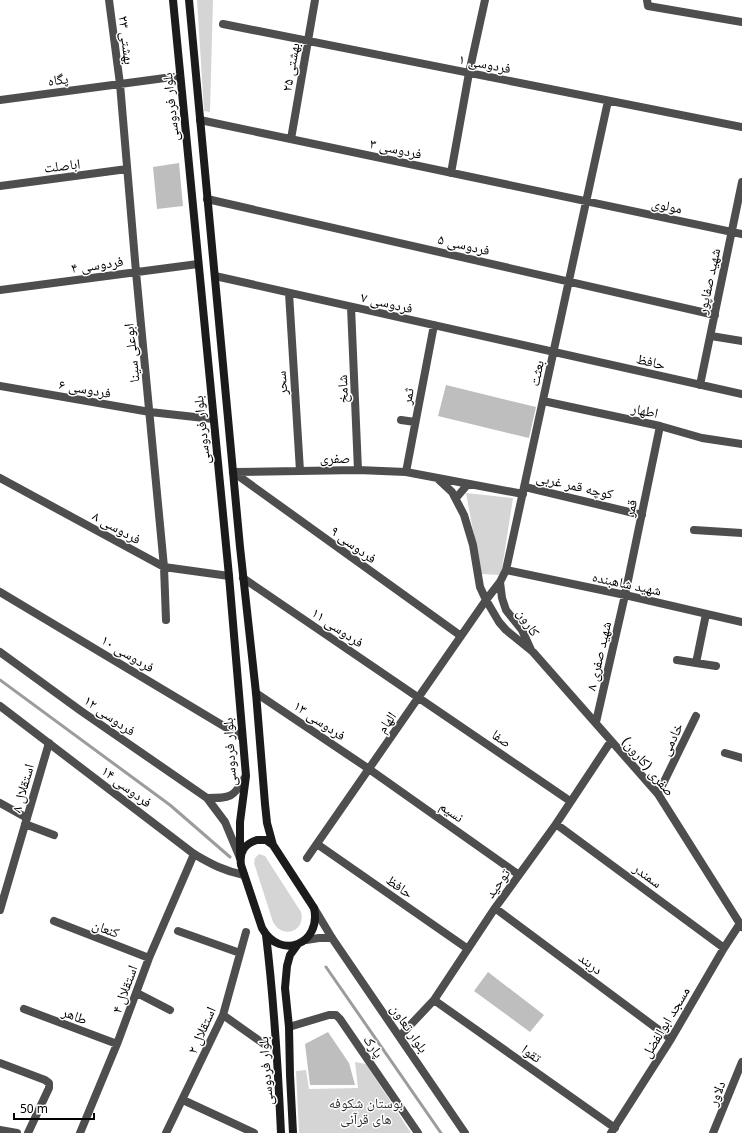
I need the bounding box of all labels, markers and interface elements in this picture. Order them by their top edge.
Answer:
street label: بهشتی ۲۳ [115,14,139,66]
street label: بهشتی ۲۵ [276,41,304,93]
street label: فردوسی ۱ [457,49,513,77]
street label: پگاه [47,68,70,90]
street label: بلوار فردوسی [157,72,183,142]
street label: فردوسی ۳ [368,133,424,163]
street label: اباصلت [43,153,81,177]
street label: مولوی [650,192,684,218]
street label: فردوسی ۵ [436,229,492,259]
street label: شهید صفاپور [692,246,724,317]
street label: فردوسی ۴ [70,251,125,277]
street label: فردوسی ۷ [359,287,415,317]
street label: ابوعلی سینا [118,322,144,384]
street label: حافظ [635,348,667,374]
street label: بعثت [524,358,548,388]
street label: سحر [271,370,291,397]
street label: فردوسی ۶ [57,374,113,402]
street label: شامخ [332,374,353,404]
street label: ثمر [396,386,418,407]
street label: بلوار فردوسی [188,395,214,465]
street label: اطهار [629,398,660,422]
street label: صفری [320,448,350,467]
street label: کوچه قمر غربی [535,467,616,503]
street label: قمر [619,497,641,519]
street label: فردوسی ۸ [89,506,145,548]
street label: فردوسی ۹ [327,521,381,567]
street label: شهید شاهبنده [591,566,663,600]
street label: فردوسی ۱۱ [308,603,368,651]
street label: کارون [513,604,545,640]
street label: شهید صفری ۸ [581,620,615,692]
street label: فردوسی ۱۰ [98,630,158,676]
street label: فردوسی ۱۲ [80,690,140,740]
street label: فردوسی ۱۳ [290,696,350,744]
street label: الهام [372,708,401,737]
street label: بلوار فردوسی [218,717,240,787]
street label: خادمی [655,719,687,759]
street label: صفا [488,725,516,751]
street label: صفری (کارون) [618,732,680,800]
street label: استقلال ۸ [6,761,38,815]
street label: فردوسی ۱۴ [98,761,156,811]
street label: نسیم [436,796,468,827]
street label: سمندر [629,858,666,892]
street label: توحید [480,864,514,902]
street label: حافظ [383,870,417,902]
street label: کنعان [90,914,122,942]
street label: دربند [575,948,607,978]
street label: استقلال ۴ [107,962,141,1016]
street label: مسجد ابوالفضل [636,983,694,1061]
street label: بلوار تعاون [387,1000,433,1056]
street label: طاهر [59,1001,90,1028]
street label: استقلال ۲ [182,1003,220,1057]
street label: پارک [359,1031,389,1061]
street label: بلوار فردوسی [253,1036,277,1106]
street label: تقوا [518,1039,546,1067]
street label: دلاور [702,1078,730,1109]
park label: بوستان شکوفه های قرآنی [329,1093,403,1128]
scale bar [14,1095,94,1121]
text: 50 m [20,1100,48,1117]

